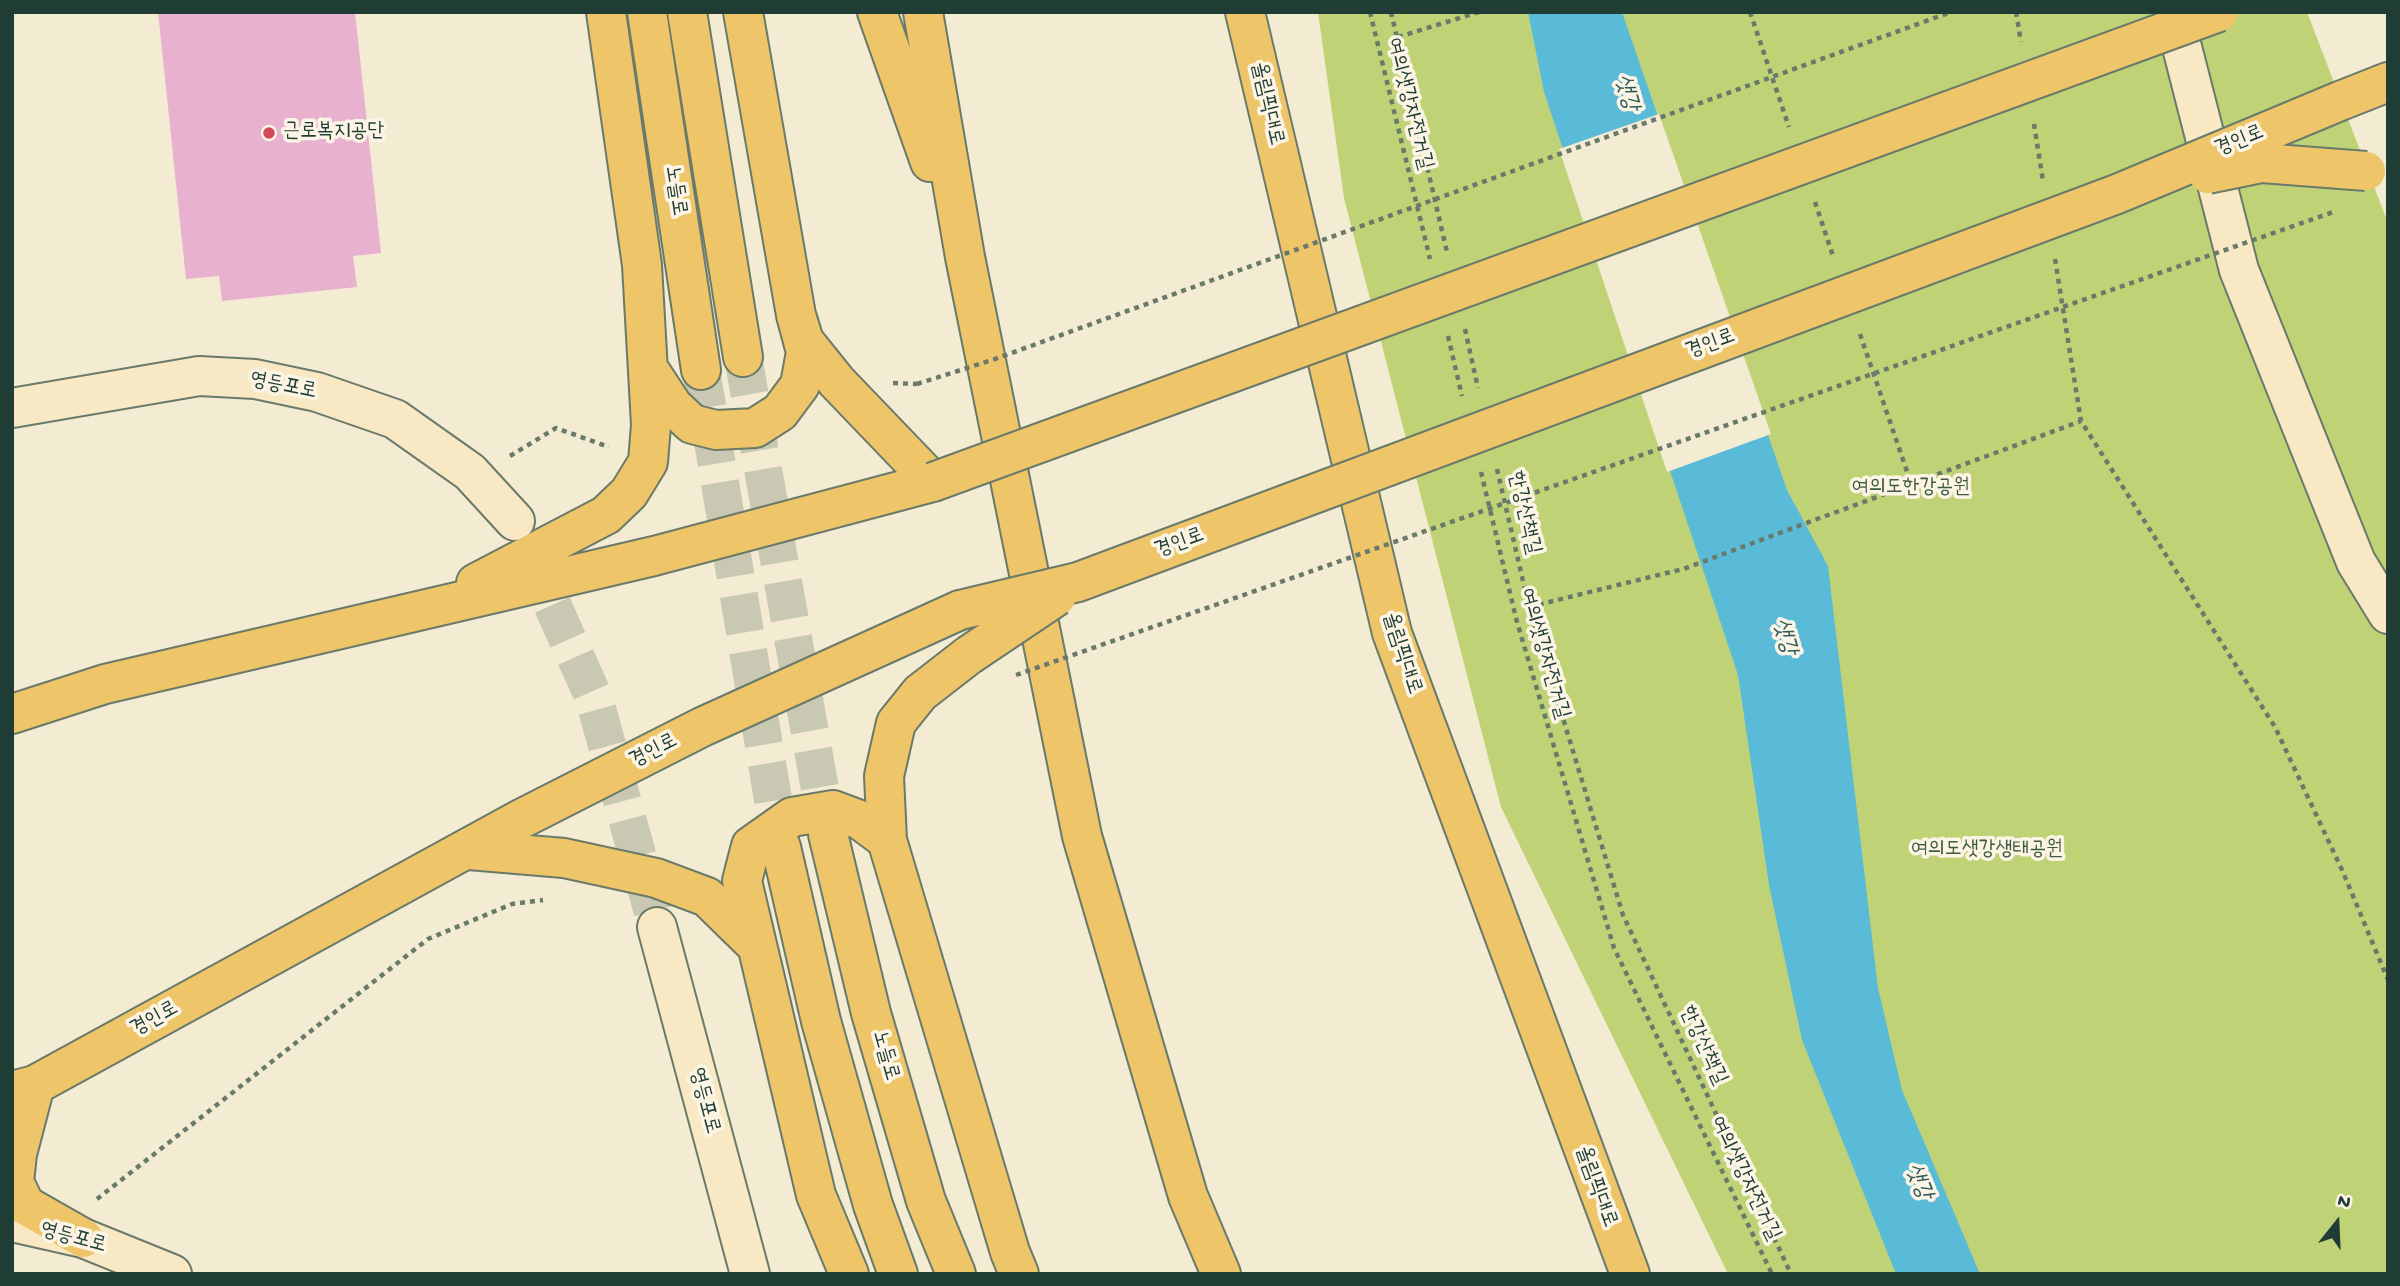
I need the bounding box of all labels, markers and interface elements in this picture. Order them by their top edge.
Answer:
street label: 여의샛강자전거길 [1379,35,1437,173]
street label: 올림픽대로 [1244,60,1288,148]
water label: 샛강 [1607,71,1643,115]
place label: 근로복지공단 [283,120,384,146]
street label: 경인로 [2212,121,2268,163]
marker: 근로복지공단 [261,125,277,141]
street label: 노들로 [658,164,690,218]
street label: 경인로 [1683,324,1739,366]
street label: 영등포로 [247,368,319,406]
street label: 한강산책길 [1501,469,1545,557]
park label: 여의도한강공원 [1852,476,1970,502]
street label: 경인로 [1152,523,1208,565]
street label: 여의샛강자전거길 [1512,586,1574,722]
street label: 올림픽대로 [1376,610,1426,698]
water label: 샛강 [1765,615,1801,659]
street label: 경인로 [626,729,682,775]
park label: 여의도샛강생태공원 [1911,838,2063,864]
street label: 경인로 [127,997,183,1043]
street label: 한강산책길 [1673,1002,1731,1090]
street label: 노들로 [865,1028,903,1084]
street label: 영등포로 [682,1065,724,1137]
street label: 여의샛강자전거길 [1703,1113,1785,1245]
street label: 올림픽대로 [1569,1143,1621,1231]
water label: 샛강 [1897,1160,1937,1204]
north arrow [2302,1188,2372,1258]
text: N [2334,1190,2353,1215]
street label: 영등포로 [37,1218,109,1260]

